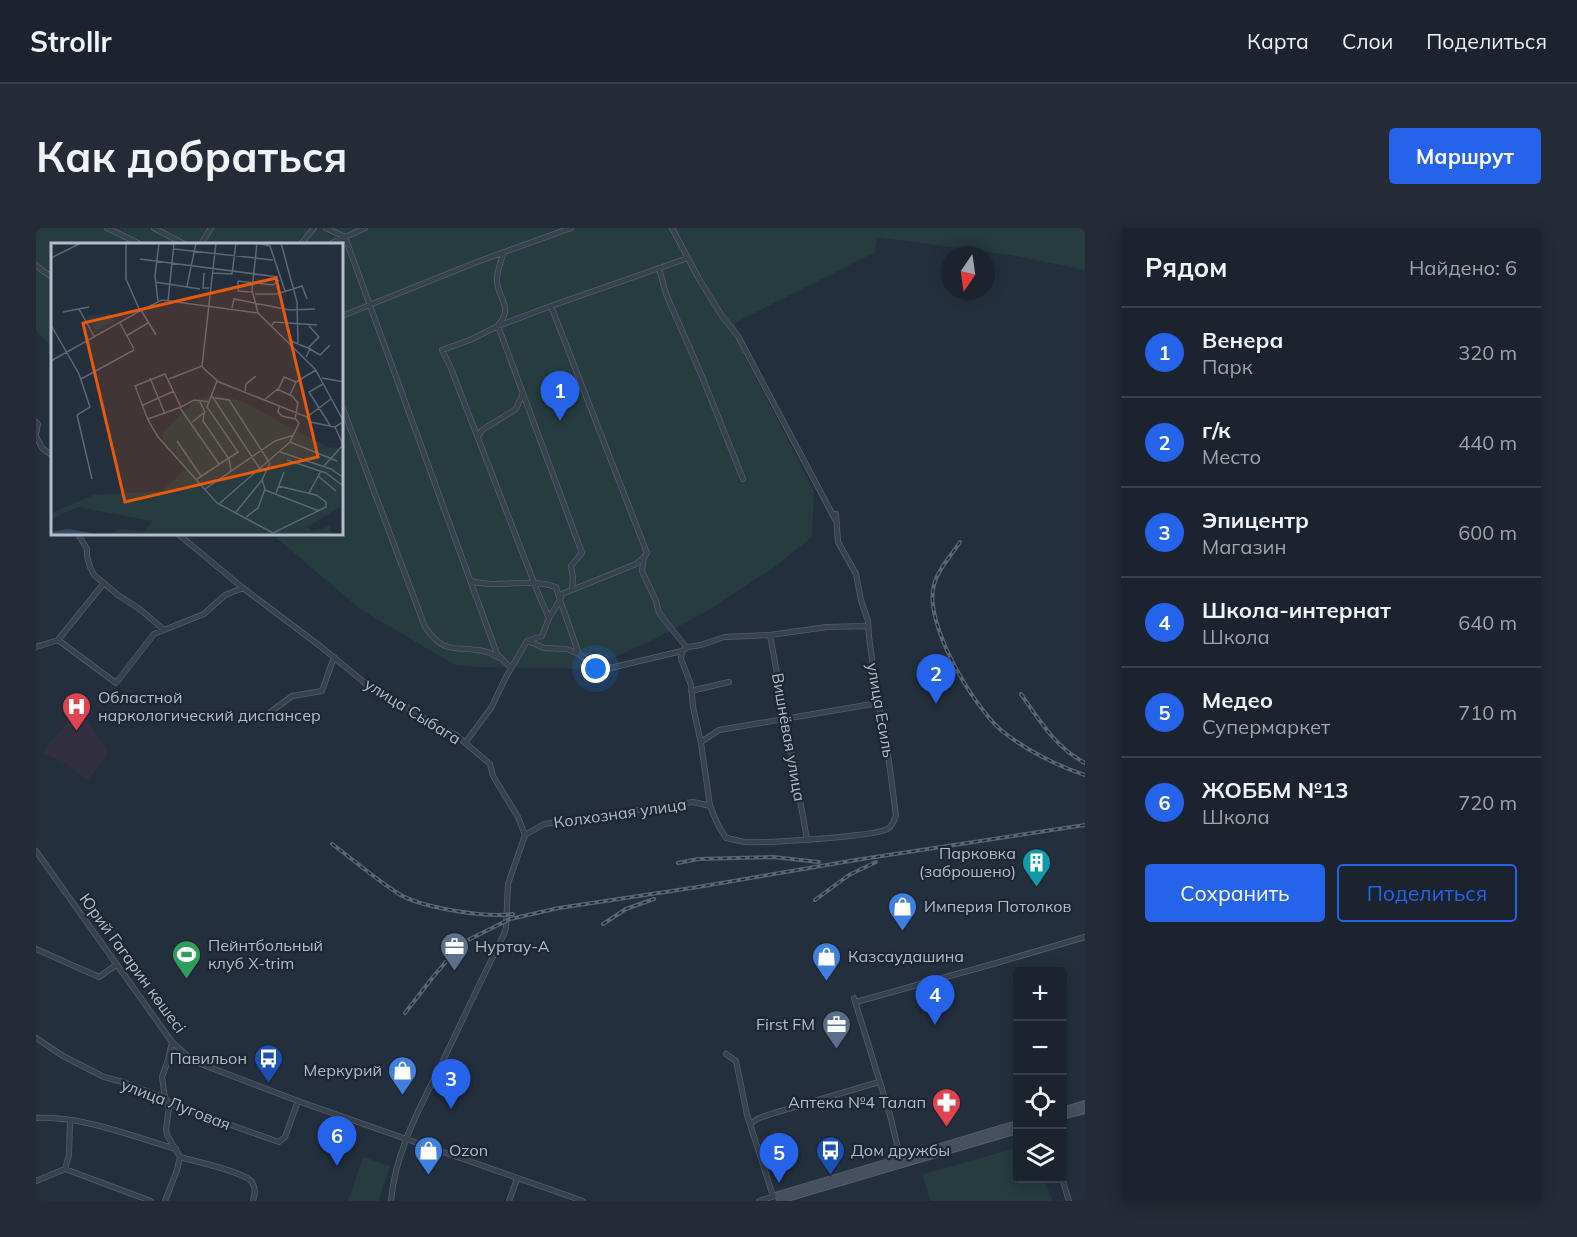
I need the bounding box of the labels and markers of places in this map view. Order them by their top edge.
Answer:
pin: 1 [540,372,580,421]
pin: 2 [916,654,956,704]
place label: Областной наркологический диспансер [98,687,321,725]
hospital icon: Областной наркологический диспансер [61,690,93,732]
place label: Парковка (заброшено) [919,843,1016,881]
building icon: Парковка (заброшено) [1021,846,1053,888]
shop icon: Империя Потолков [887,890,919,932]
place label: Империя Потолков [924,896,1072,916]
office icon: Нуртау-А [438,930,470,972]
place label: Пейнтбольный клуб X-trim [208,935,323,973]
place label: Нуртау-А [475,936,550,956]
sports icon: Пейнтбольный клуб X-trim [171,938,203,980]
shop icon: Казсаудашина [811,940,843,982]
place label: Казсаудашина [848,946,964,966]
pin: 4 [916,976,954,1025]
office icon: First FM [820,1008,852,1050]
place label: First FM [756,1014,815,1034]
bus stop icon: Павильон [252,1042,284,1084]
place label: Павильон [170,1048,247,1068]
shop icon: Меркурий [387,1054,419,1096]
place label: Меркурий [304,1060,382,1080]
pin: 3 [432,1060,470,1109]
pharmacy icon: Аптека №4 Талап [931,1086,963,1128]
place label: Аптека №4 Талап [788,1092,926,1112]
pin: 6 [318,1116,356,1166]
shop icon: Ozon [412,1134,444,1176]
pin: 5 [760,1134,798,1183]
bus stop icon: Дом дружбы [814,1134,846,1176]
place label: Ozon [449,1140,488,1160]
place label: Дом дружбы [851,1140,950,1160]

